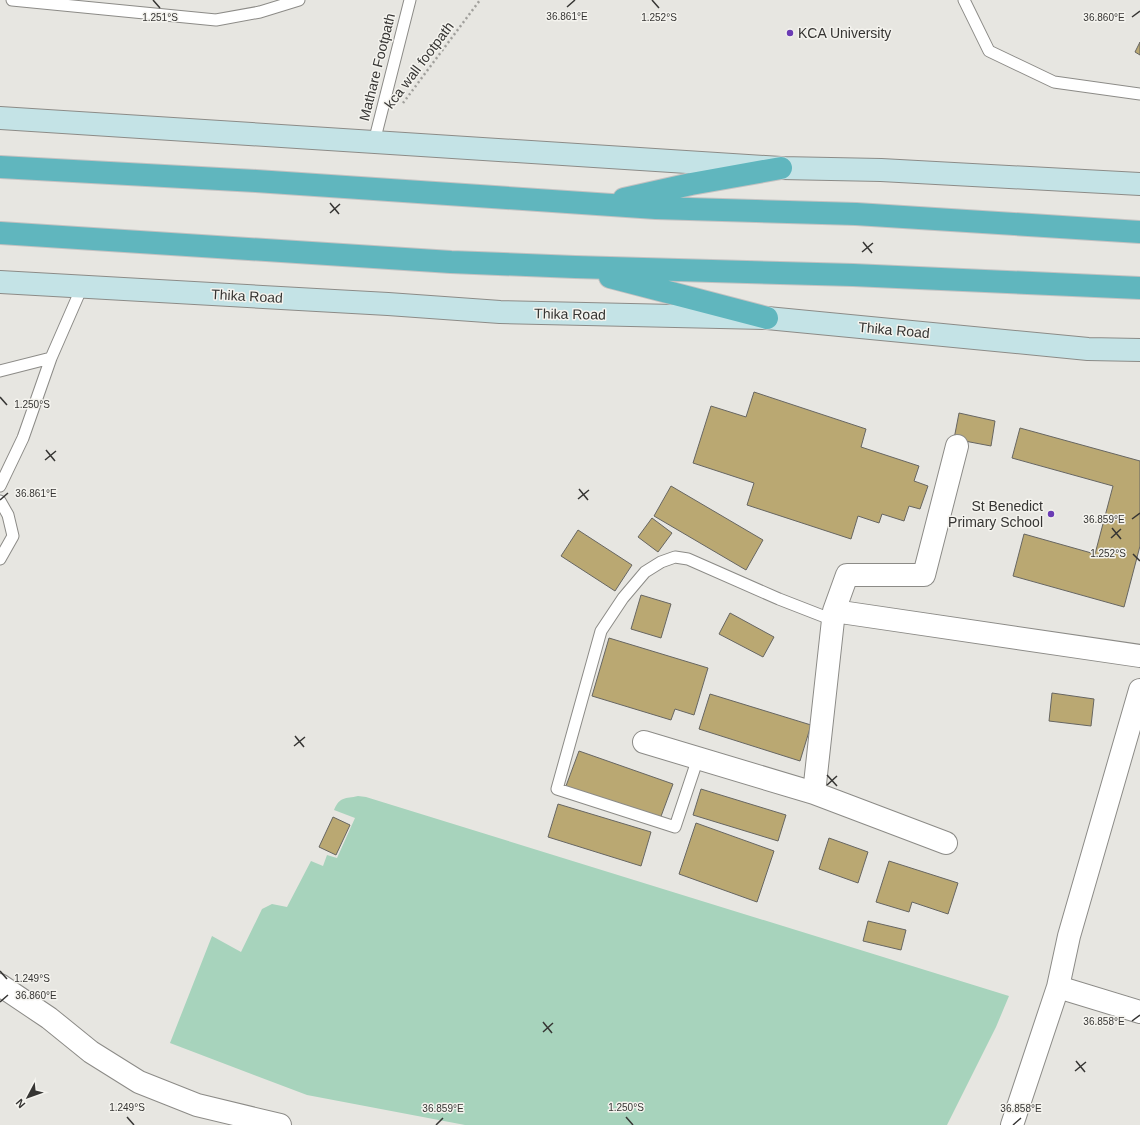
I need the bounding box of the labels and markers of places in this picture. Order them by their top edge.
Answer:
place label: KCA University [798,25,891,41]
marker: KCA University [785,28,795,38]
place label: St Benedict Primary School [948,498,1043,530]
marker: St Benedict Primary School [1046,509,1056,519]

